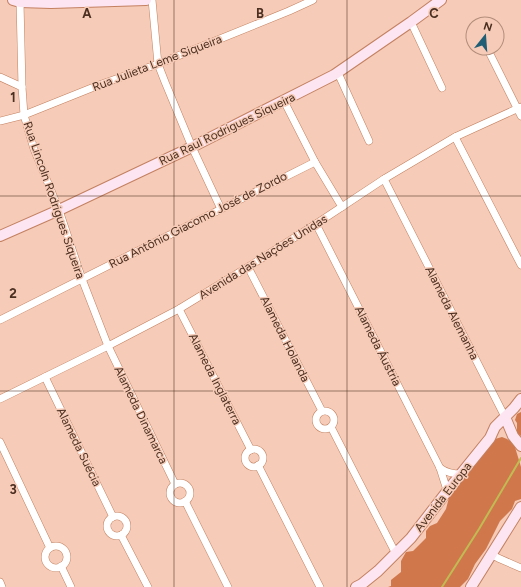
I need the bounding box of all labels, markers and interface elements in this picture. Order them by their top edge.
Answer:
text: A [82,6,92,21]
text: B [256,6,264,21]
text: C [429,6,439,21]
north arrow [465,16,505,56]
text: N [482,19,494,34]
street label: Rua Julieta Leme Siqueira [90,32,224,94]
text: 1 [10,90,16,105]
street label: Rua Raul Rodrigues Siqueira [157,90,297,168]
street label: Rua Lincoln Rodrigues Siqueira [20,120,88,280]
street label: Rua Antônio Giacomo José de Zordo [107,169,289,271]
street label: Avenida das Nações Unidas [196,211,330,302]
street label: Alameda Alemanha [422,264,482,362]
text: 2 [9,286,17,301]
street label: Alameda Holanda [257,294,313,384]
street label: Alameda Áustria [352,304,404,388]
street label: Alameda Inglaterra [186,331,244,427]
street label: Alameda Dinamarca [111,364,171,466]
street label: Alameda Suécia [54,405,104,489]
street label: Avenida Europa [412,459,474,535]
text: 3 [9,482,17,497]

